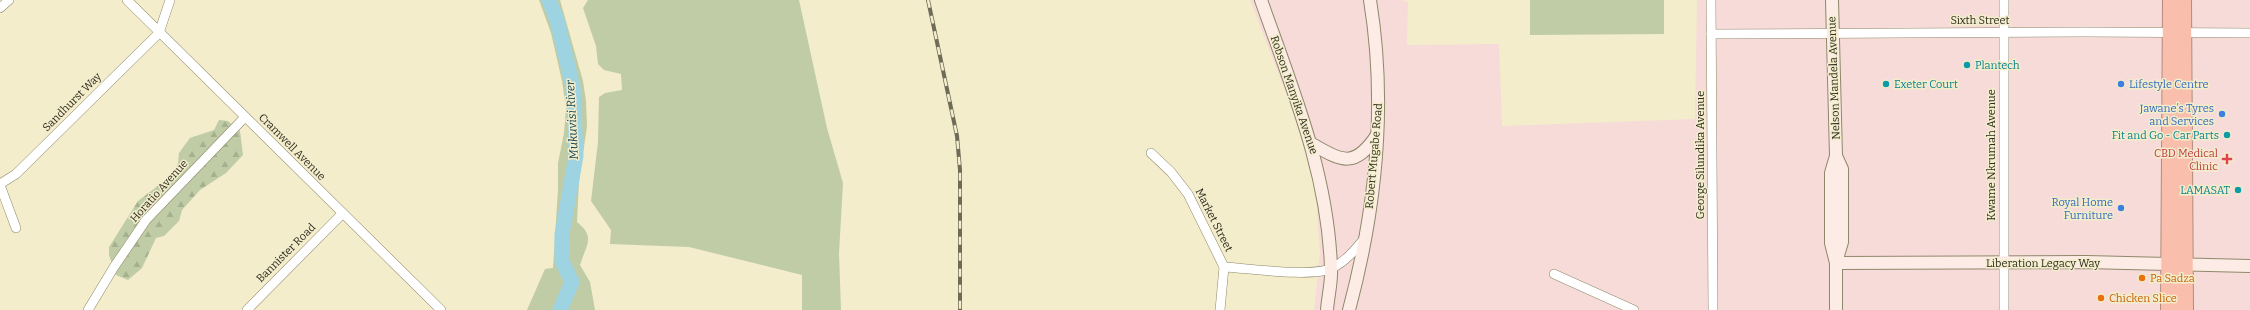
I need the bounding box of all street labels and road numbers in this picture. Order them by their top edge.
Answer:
street label: Sixth Street [1950,14,2010,27]
street label: Nelson Mandela Avenue [1825,16,1843,140]
street label: Robson Manyika Avenue [1268,34,1320,156]
street label: Sandhurst Way [40,70,104,134]
street label: Kwame Nkrumah Avenue [1985,89,1998,221]
street label: George Silundika Avenue [1694,91,1707,219]
street label: Robert Mugabe Road [1363,102,1385,209]
street label: Cramwell Avenue [256,111,328,183]
street label: Horatio Avenue [127,157,191,225]
street label: Market Street [1192,186,1236,254]
street label: Bannister Road [254,220,319,285]
street label: Liberation Legacy Way [1986,257,2100,270]

